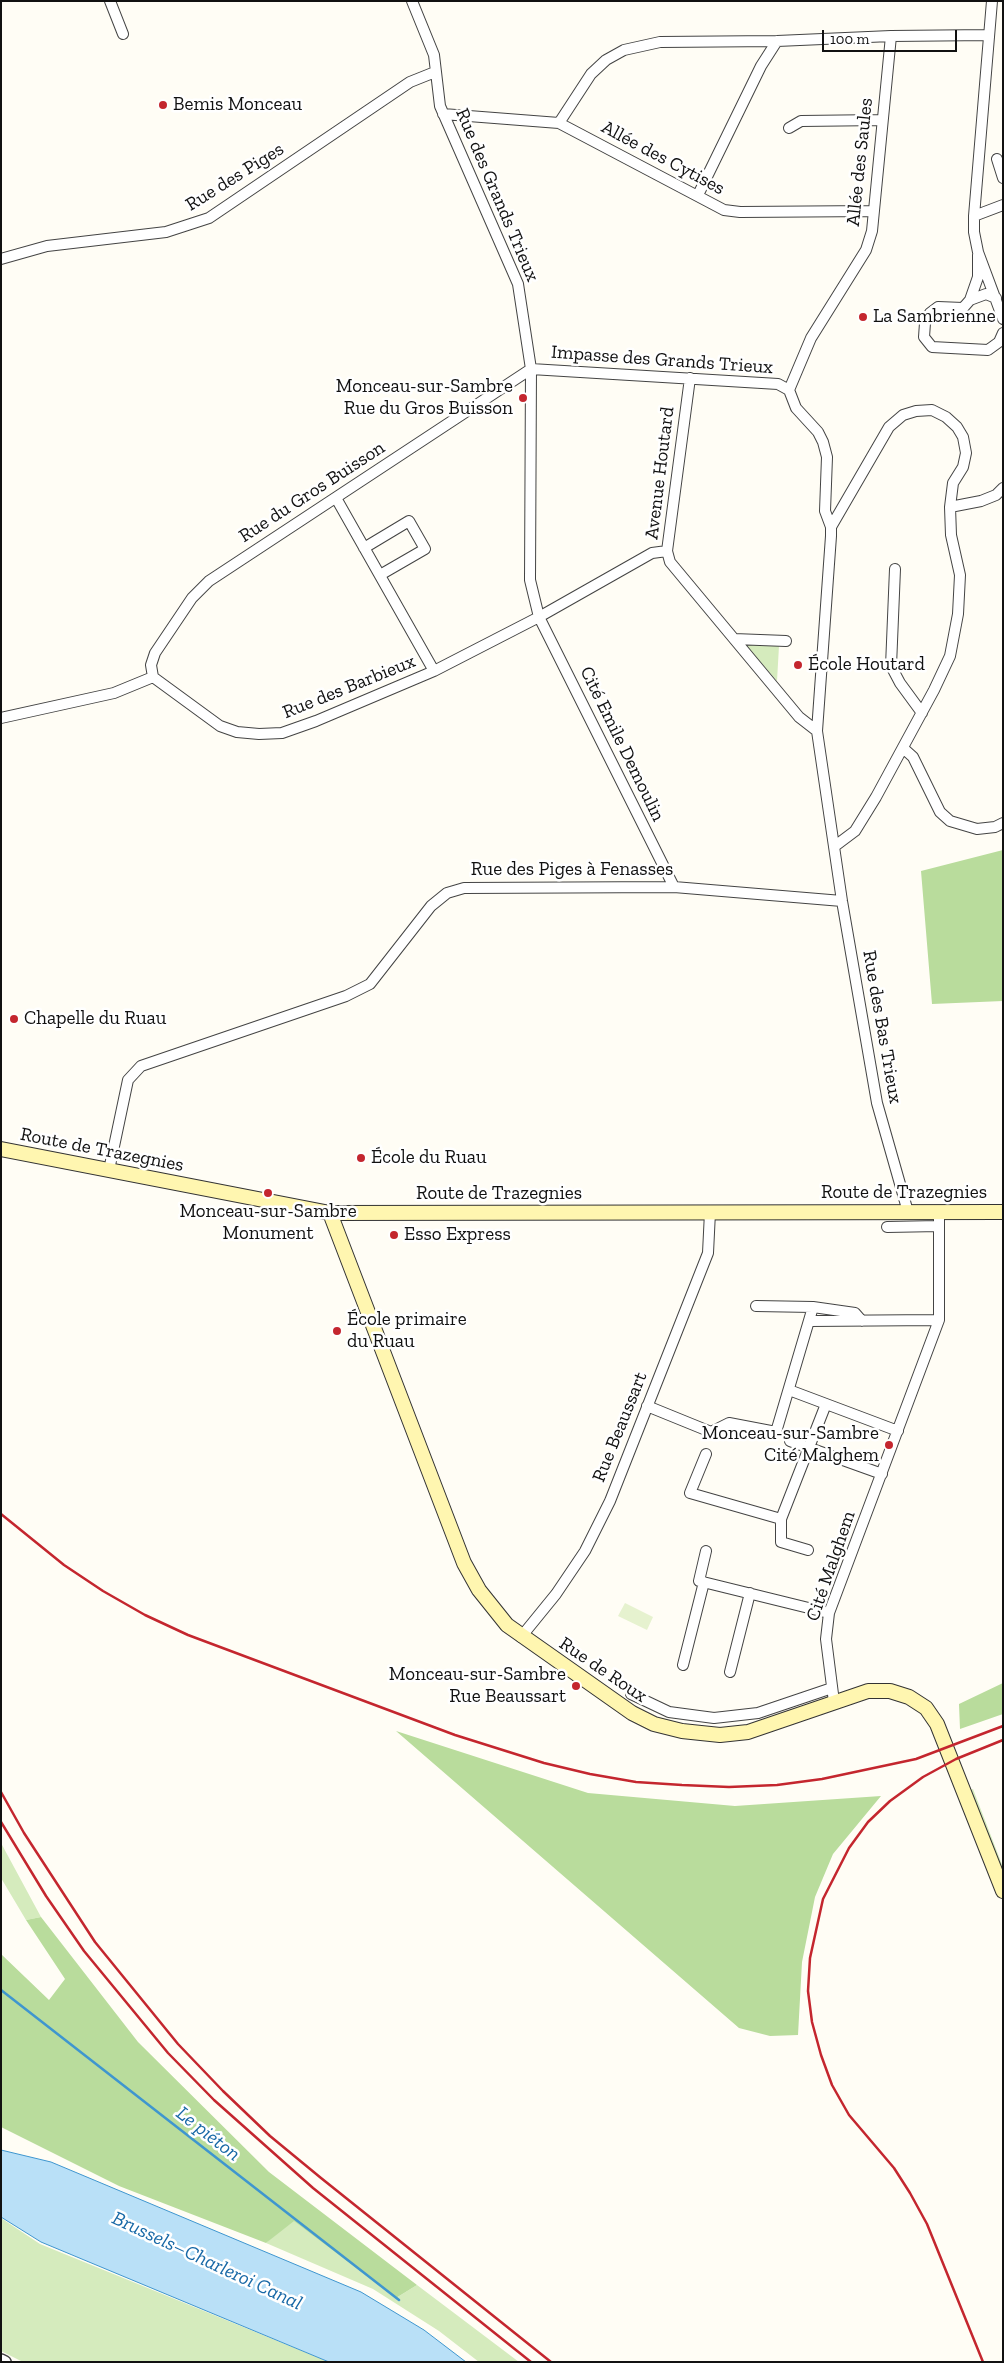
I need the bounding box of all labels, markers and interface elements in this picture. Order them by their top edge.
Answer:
scale bar [824,20,959,52]
text: 100 m [830,30,869,48]
place label: Bemis Monceau [173,94,302,116]
street label: Allée des Saules [842,97,878,227]
marker: Bemis Monceau [157,99,169,111]
street label: Rue des Grands Trieux [450,105,544,285]
street label: Allée des Cytises [597,116,729,200]
street label: Rue des Piges [182,138,288,216]
place label: La Sambrienne [873,306,996,328]
marker: La Sambrienne [857,311,869,323]
street label: Impasse des Grands Trieux [550,341,774,379]
place label: Monceau-sur-Sambre Rue du Gros Buisson [336,376,513,420]
marker: Monceau-sur-Sambre Rue du Gros Buisson [517,392,529,404]
street label: Avenue Houtard [641,405,679,541]
street label: Rue du Gros Buisson [235,436,389,548]
street label: Rue des Barbieux [279,650,419,724]
place label: École Houtard [808,654,925,676]
marker: École Houtard [792,659,804,671]
street label: Cité Emile Demoulin [575,663,669,825]
street label: Rue des Piges à Fenasses [471,859,673,881]
street label: Rue des Bas Trieux [857,949,907,1105]
place label: Chapelle du Ruau [24,1008,166,1030]
marker: Chapelle du Ruau [8,1013,20,1025]
street label: Route de Trazegnies [18,1123,186,1177]
place label: École du Ruau [371,1147,487,1169]
marker: École du Ruau [355,1152,367,1164]
street label: Route de Trazegnies [821,1182,987,1204]
street label: Route de Trazegnies [416,1183,582,1205]
marker: Monceau-sur-Sambre Monument [262,1187,274,1199]
place label: Monceau-sur-Sambre Monument [179,1201,357,1245]
place label: Esso Express [404,1224,511,1246]
marker: Esso Express [388,1229,400,1241]
place label: École primaire du Ruau [347,1309,467,1353]
marker: École primaire du Ruau [331,1325,343,1337]
street label: Rue Beaussart [588,1369,652,1485]
place label: Monceau-sur-Sambre Cité Malghem [702,1423,879,1467]
marker: Monceau-sur-Sambre Cité Malghem [883,1439,895,1451]
street label: Cité Malghem [801,1508,861,1624]
street label: Rue de Roux [555,1632,651,1708]
place label: Monceau-sur-Sambre Rue Beaussart [389,1664,566,1708]
marker: Monceau-sur-Sambre Rue Beaussart [570,1680,582,1692]
water label: Le piéton [171,2101,245,2167]
water label: Brussels–Charleroi Canal [108,2206,306,2316]

